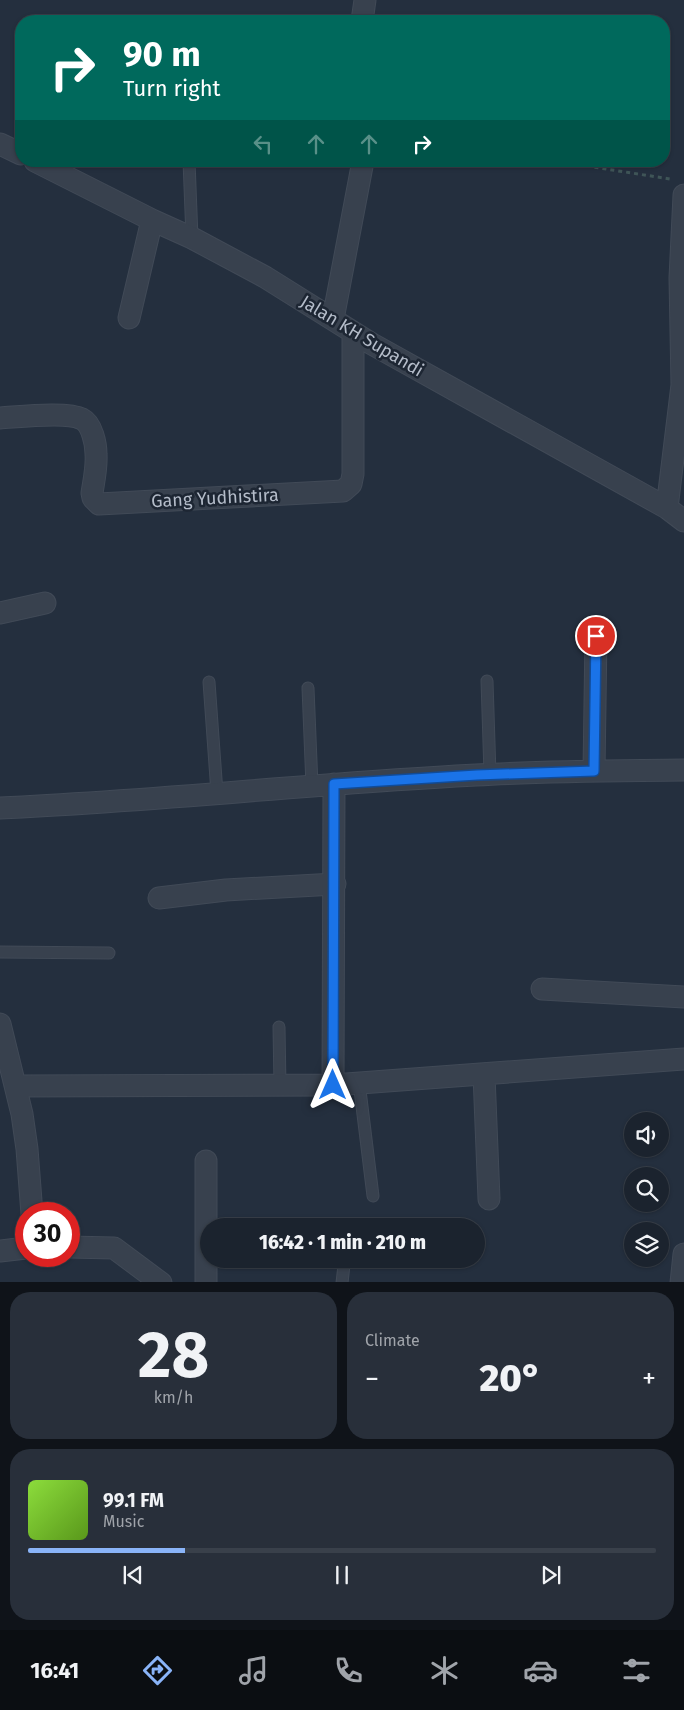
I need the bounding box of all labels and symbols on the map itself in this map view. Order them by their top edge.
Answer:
street label: Jalan KH Supandi [296,291,428,381]
street label: Gang Yudhistira [151,484,279,512]
pin [575,615,617,657]
position arrow [306,1058,358,1110]
speed limit sign: 30 [15,1202,80,1267]

